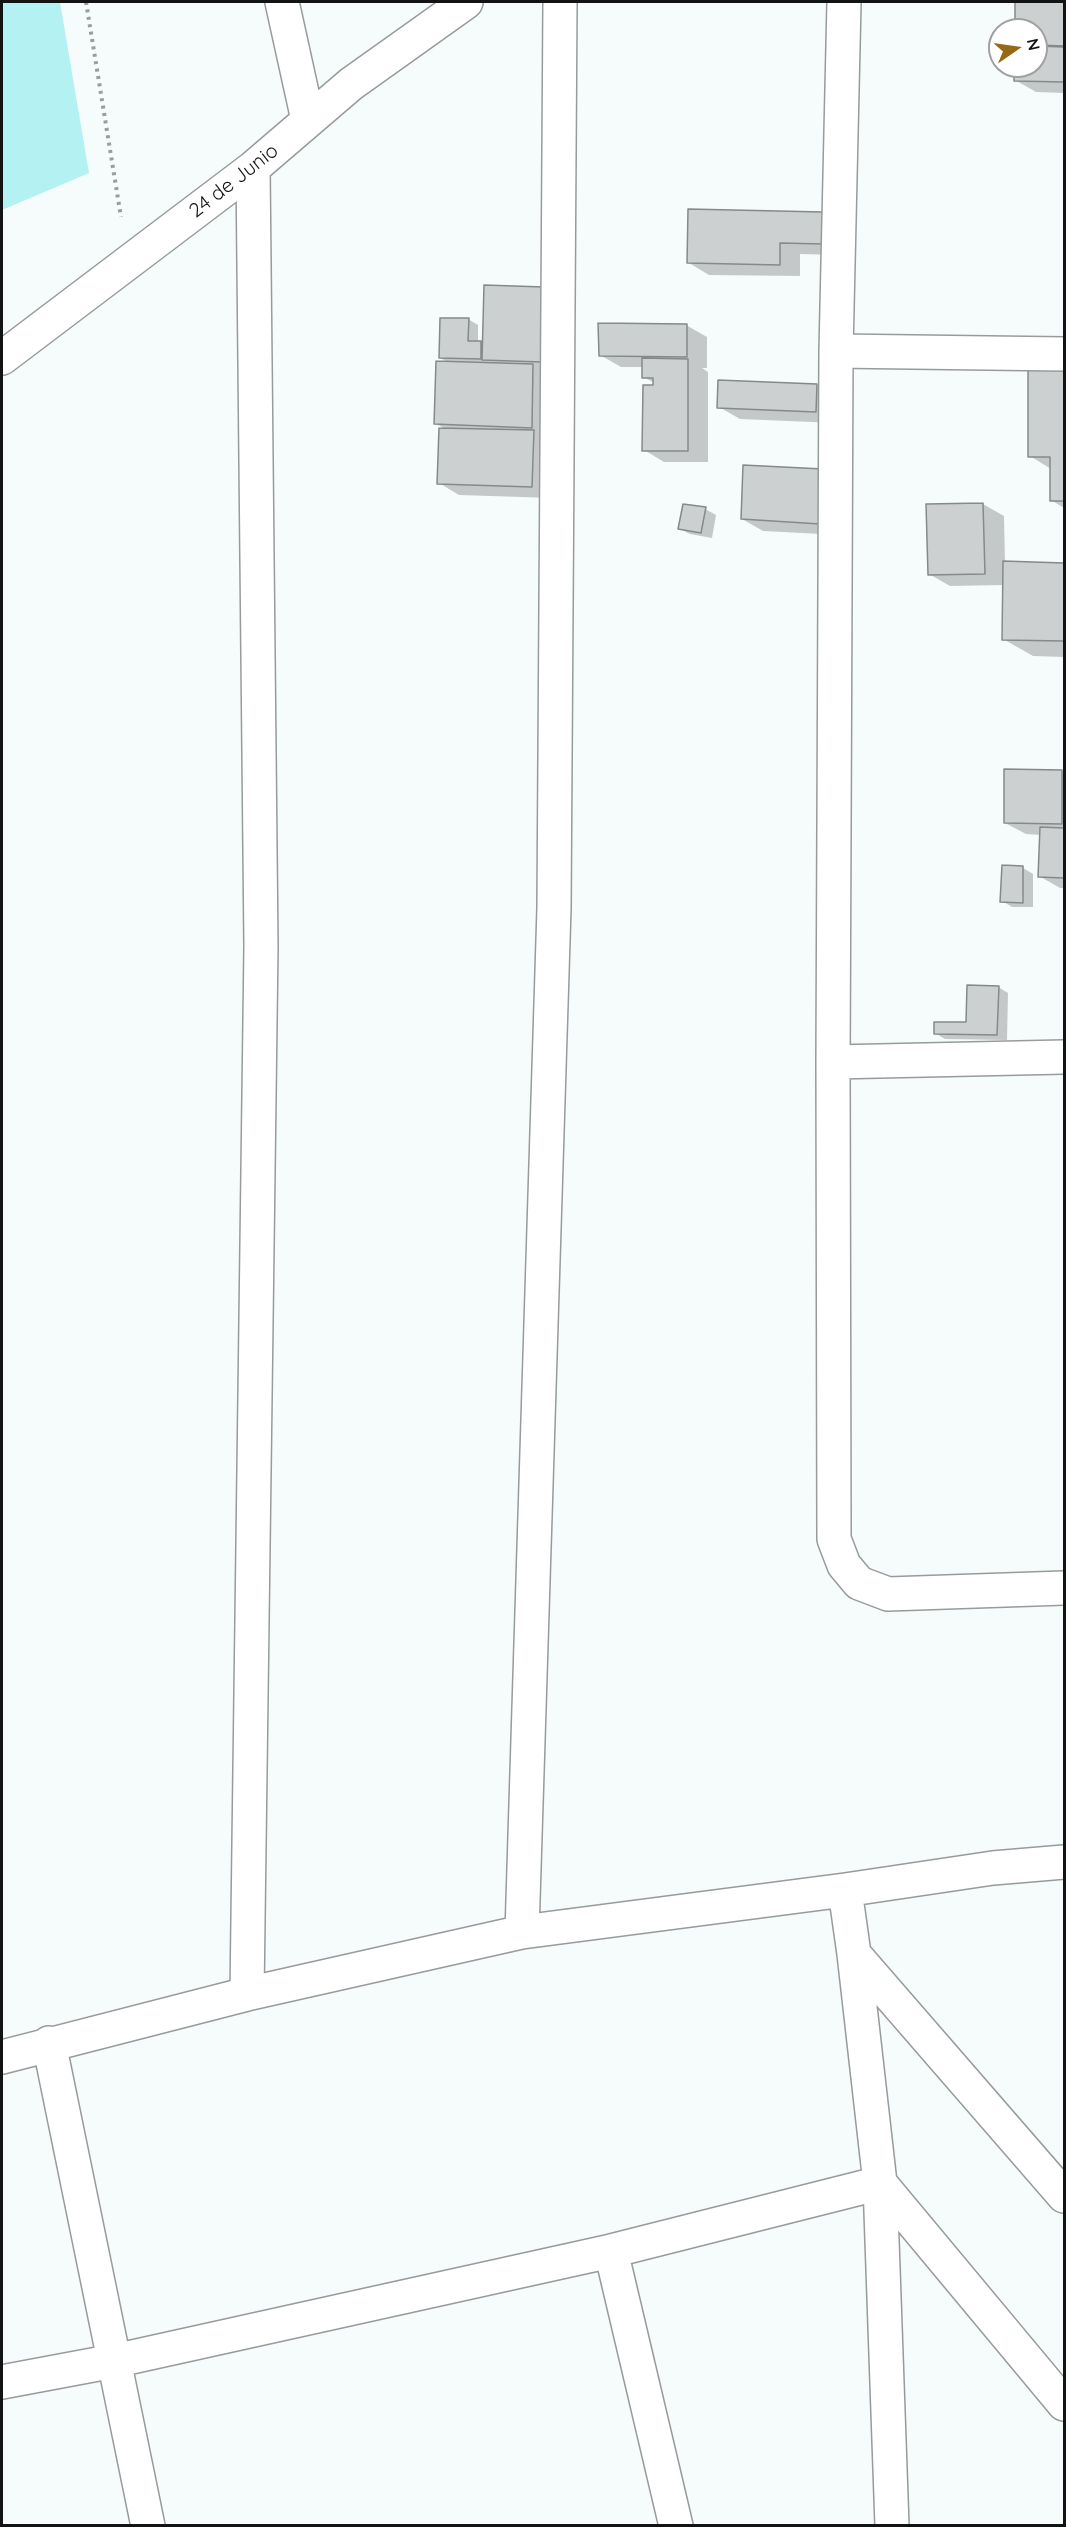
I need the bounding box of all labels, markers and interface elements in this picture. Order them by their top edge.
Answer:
north arrow [988,18,1048,78]
text: N [1023,36,1045,52]
street label: 24 de Junio [185,139,283,223]

